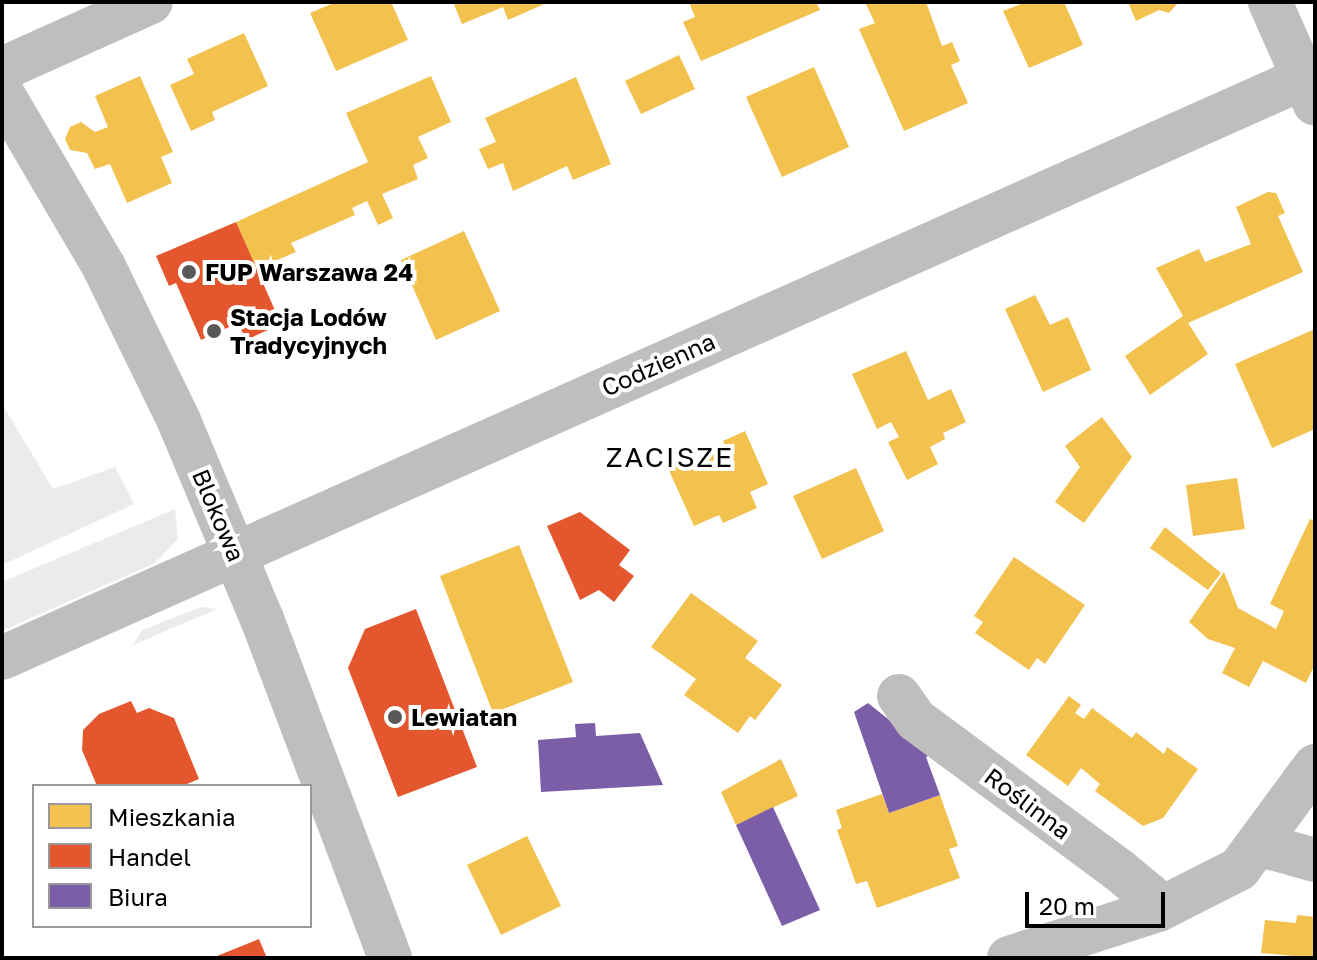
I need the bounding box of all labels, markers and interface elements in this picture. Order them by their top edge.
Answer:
place label: FUP Warszawa 24 [205,258,413,286]
marker: FUP Warszawa 24 [180,263,198,281]
place label: Stacja Lodów Tradycyjnych [230,303,387,359]
marker: Stacja Lodów Tradycyjnych [205,322,223,340]
street label: Codzienna [597,326,719,402]
district label: ZACISZE [606,440,734,474]
street label: Blokowa [187,464,251,566]
place label: Lewiatan [411,703,517,731]
marker: Lewiatan [386,708,404,726]
street label: Roślinna [979,761,1077,845]
legend [32,784,312,928]
text: Mieszkania [108,802,236,831]
text: Handel [108,842,191,871]
scale bar [1029,876,1169,926]
text: Biura [108,882,168,911]
text: 20 m [1039,891,1095,920]

